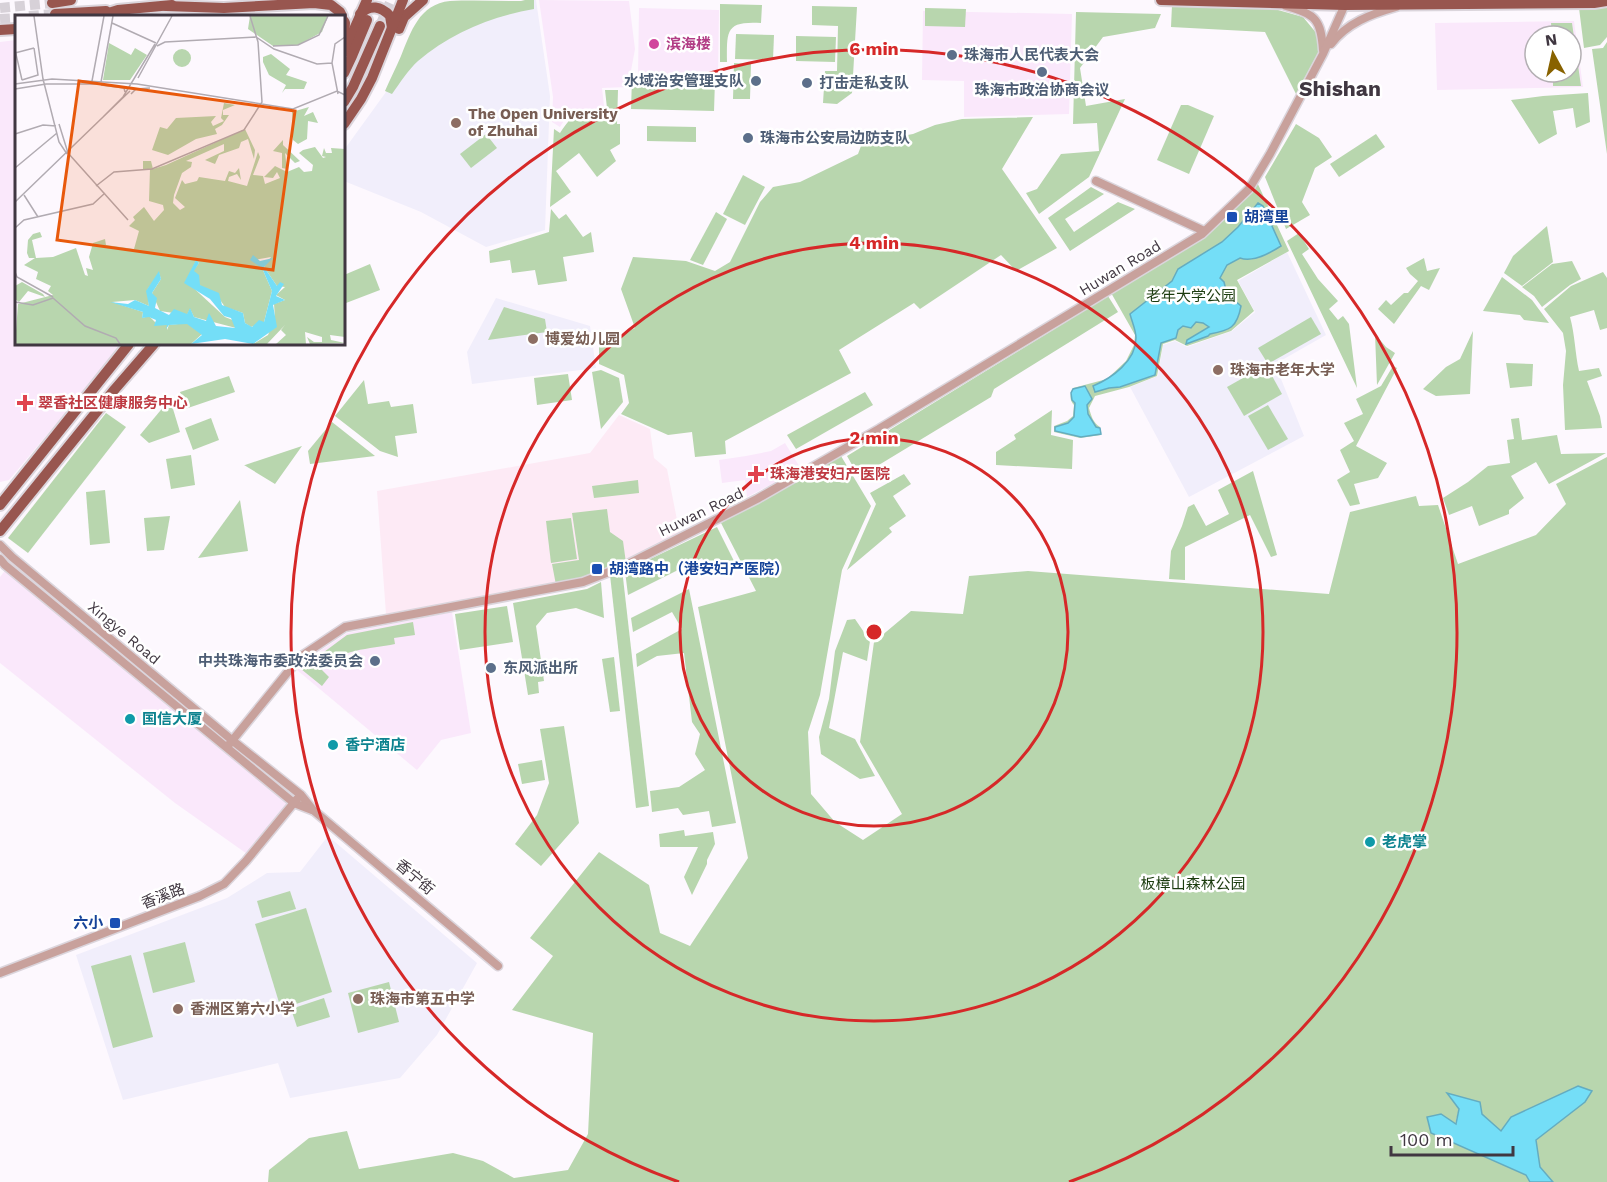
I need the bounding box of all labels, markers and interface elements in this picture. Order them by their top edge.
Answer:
inset map [15,15,345,345]
north arrow [1523,24,1583,84]
text: N [1544,29,1558,50]
place label: 滨海楼 [666,35,711,53]
marker: 滨海楼 [647,37,661,51]
text: 6 min [849,38,899,59]
place label: 珠海市人民代表大会 [964,46,1099,64]
marker: 珠海市人民代表大会 [945,48,959,62]
marker: 珠海市政治协商会议 [1035,65,1049,79]
place label: 水域治安管理支队 [624,72,744,90]
marker: 水域治安管理支队 [749,74,763,88]
place label: 打击走私支队 [819,74,909,92]
marker: 打击走私支队 [800,76,814,90]
district label: Shishan [1299,76,1381,101]
place label: 珠海市政治协商会议 [974,81,1110,99]
place label: The Open University of Zhuhai [468,105,618,140]
marker: The Open University of Zhuhai [449,116,463,130]
place label: 珠海市公安局边防支队 [760,129,910,147]
marker: 珠海市公安局边防支队 [741,131,755,145]
place label: 胡湾里 [1244,208,1289,226]
marker: 胡湾里 [1225,210,1239,224]
text: 4 min [849,232,899,253]
street label: Huwan Road [1076,237,1164,299]
park label: 老年大学公园 [1146,287,1236,305]
place label: 博爱幼儿园 [545,330,620,348]
marker: 博爱幼儿园 [526,332,540,346]
place label: 珠海市老年大学 [1230,361,1335,379]
marker: 珠海市老年大学 [1211,363,1225,377]
marker: 翠香社区健康服务中心 [16,394,34,412]
place label: 翠香社区健康服务中心 [38,394,188,412]
text: 2 min [849,427,899,448]
marker: 珠海港安妇产医院 [747,465,765,483]
place label: 珠海港安妇产医院 [770,465,890,483]
street label: Huwan Road [656,484,746,540]
place label: 胡湾路中（港安妇产医院） [609,560,789,578]
marker: 胡湾路中（港安妇产医院） [590,562,604,576]
street label: Xingye Road [84,598,164,668]
centre of rings [864,622,884,642]
place label: 中共珠海市委政法委员会 [198,652,363,670]
marker: 中共珠海市委政法委员会 [368,654,382,668]
place label: 东风派出所 [503,659,578,677]
marker: 东风派出所 [484,661,498,675]
place label: 国信大厦 [142,710,202,728]
marker: 国信大厦 [123,712,137,726]
place label: 香宁酒店 [345,736,405,754]
marker: 香宁酒店 [326,738,340,752]
place label: 老虎掌 [1382,833,1427,851]
marker: 老虎掌 [1363,835,1377,849]
street label: 香宁街 [392,856,438,898]
park label: 板樟山森林公园 [1140,875,1246,893]
street label: 香溪路 [139,880,187,912]
place label: 六小 [73,914,104,932]
marker: 六小 [108,916,122,930]
place label: 珠海市第五中学 [370,990,475,1008]
marker: 珠海市第五中学 [351,992,365,1006]
place label: 香洲区第六小学 [190,1000,295,1018]
marker: 香洲区第六小学 [171,1002,185,1016]
scale bar [1391,1119,1512,1157]
text: 100 m [1400,1129,1453,1150]

